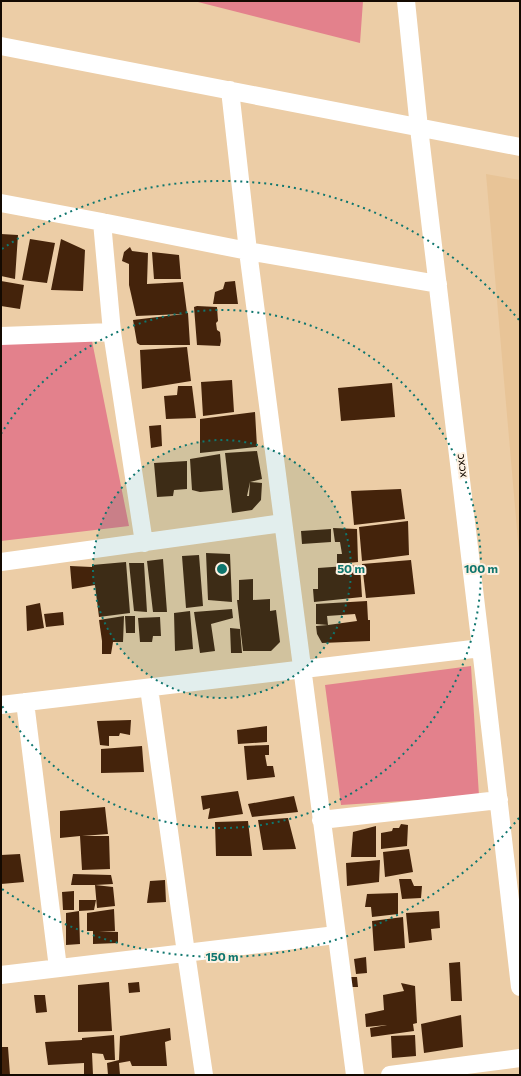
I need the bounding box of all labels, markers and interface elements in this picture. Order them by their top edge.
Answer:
street label: xcxc [452,453,468,479]
text: 50 m [337,561,365,575]
text: 100 m [464,561,498,575]
centre of rings [215,562,229,576]
text: 150 m [205,949,239,963]

